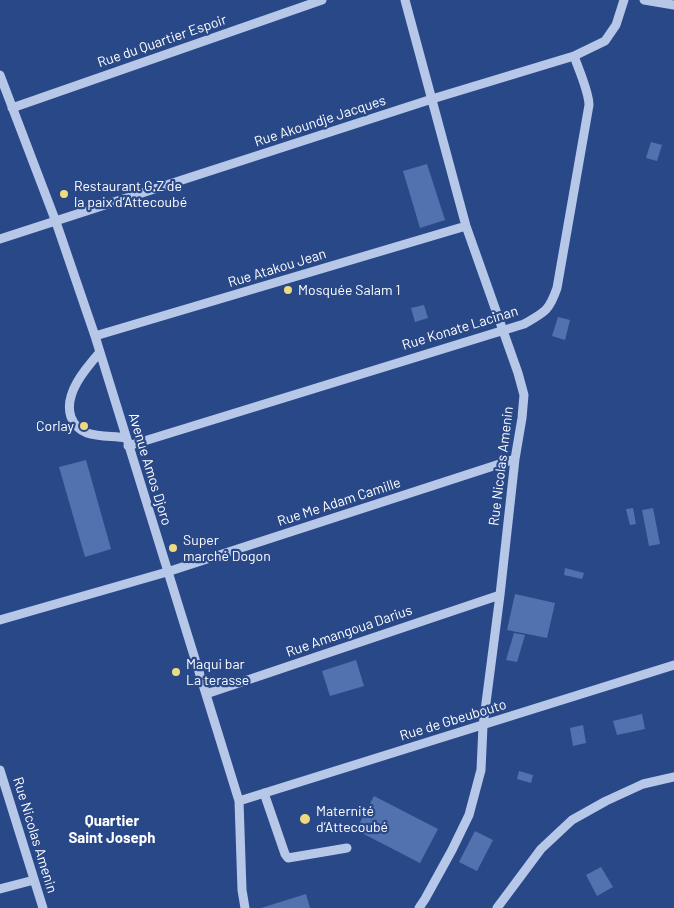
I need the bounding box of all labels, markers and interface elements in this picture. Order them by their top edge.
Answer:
street label: Rue du Quartier Espoir [95,11,229,71]
street label: Rue Akoundje Jacques [252,92,388,150]
place label: Restaurant G.Z de la paix d’Attecoubé [74,178,187,210]
marker: Restaurant G.Z de la paix d’Attecoubé [58,188,70,200]
street label: Rue Atakou Jean [226,245,328,291]
place label: Mosquée Salam 1 [298,282,400,298]
marker: Mosquée Salam 1 [282,284,294,296]
street label: Rue Konate Lacinan [400,302,520,354]
street label: Rue Nicolas Amenin [485,405,517,527]
street label: Avenue Amos Djoro [125,411,175,527]
place label: Corlay [36,418,74,434]
marker: Corlay [78,420,90,432]
street label: Rue Me Adam Camille [275,474,403,530]
place label: Super marché Dogon [183,532,271,564]
marker: Super marché Dogon [167,542,179,554]
street label: Rue Amangoua Darius [284,602,414,660]
place label: Maqui bar La terasse [186,656,249,689]
marker: Maqui bar La terasse [170,666,182,678]
street label: Rue de Gbeubouto [398,696,508,744]
street label: Rue Nicolas Amenin [9,775,61,895]
place label: Maternité d’Attecoubé [316,803,388,836]
district label: Quartier Saint Joseph [68,812,156,847]
marker: Maternité d’Attecoubé [298,812,312,826]

